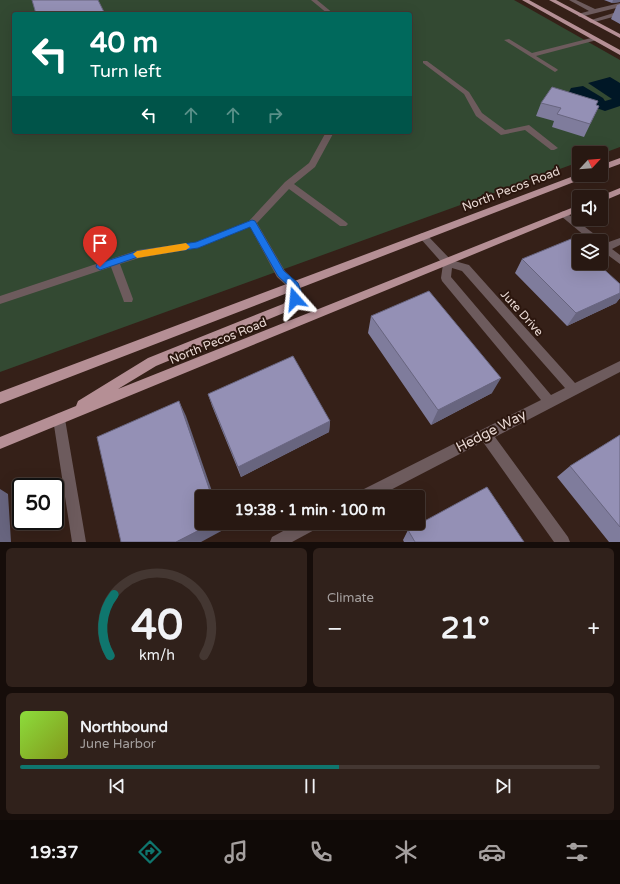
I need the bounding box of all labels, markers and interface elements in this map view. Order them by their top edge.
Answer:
text: 40 m [90,26,158,60]
icon: left [24,28,76,80]
text: Turn left [90,60,162,82]
icon: left [138,104,160,126]
icon: ahead [180,104,202,126]
icon: ahead [222,104,244,126]
icon: right [264,104,286,126]
north arrow [572,146,608,182]
map controls [572,146,608,270]
street label: North Pecos Road [460,164,562,214]
button: sound [572,190,608,226]
pin [83,226,117,267]
icon: arrive [89,232,111,254]
button: layers [572,234,608,270]
position arrow [274,278,316,320]
street label: Jute Drive [498,287,546,339]
street label: North Pecos Road [167,315,269,367]
street label: Hedge Way [453,406,529,456]
speed limit sign: 50 [12,478,64,530]
text: 19:38 · 1 min · 100 m [235,501,385,519]
text: Climate [327,590,374,606]
text: 40 [130,600,183,650]
text: 21° [441,610,490,647]
text: − [327,616,343,642]
text: + [588,616,600,642]
text: km/h [139,646,174,663]
text: Northbound [80,718,168,736]
text: June Harbor [80,736,156,752]
icon: previous [106,775,128,797]
icon: pause [299,775,321,797]
icon: next [492,775,514,797]
icon: directions [136,838,164,866]
icon: music [222,838,250,866]
icon: phone [307,838,335,866]
icon: climate [392,838,420,866]
icon: car [478,838,506,866]
icon: filters [563,838,591,866]
text: 19:37 [29,841,79,863]

